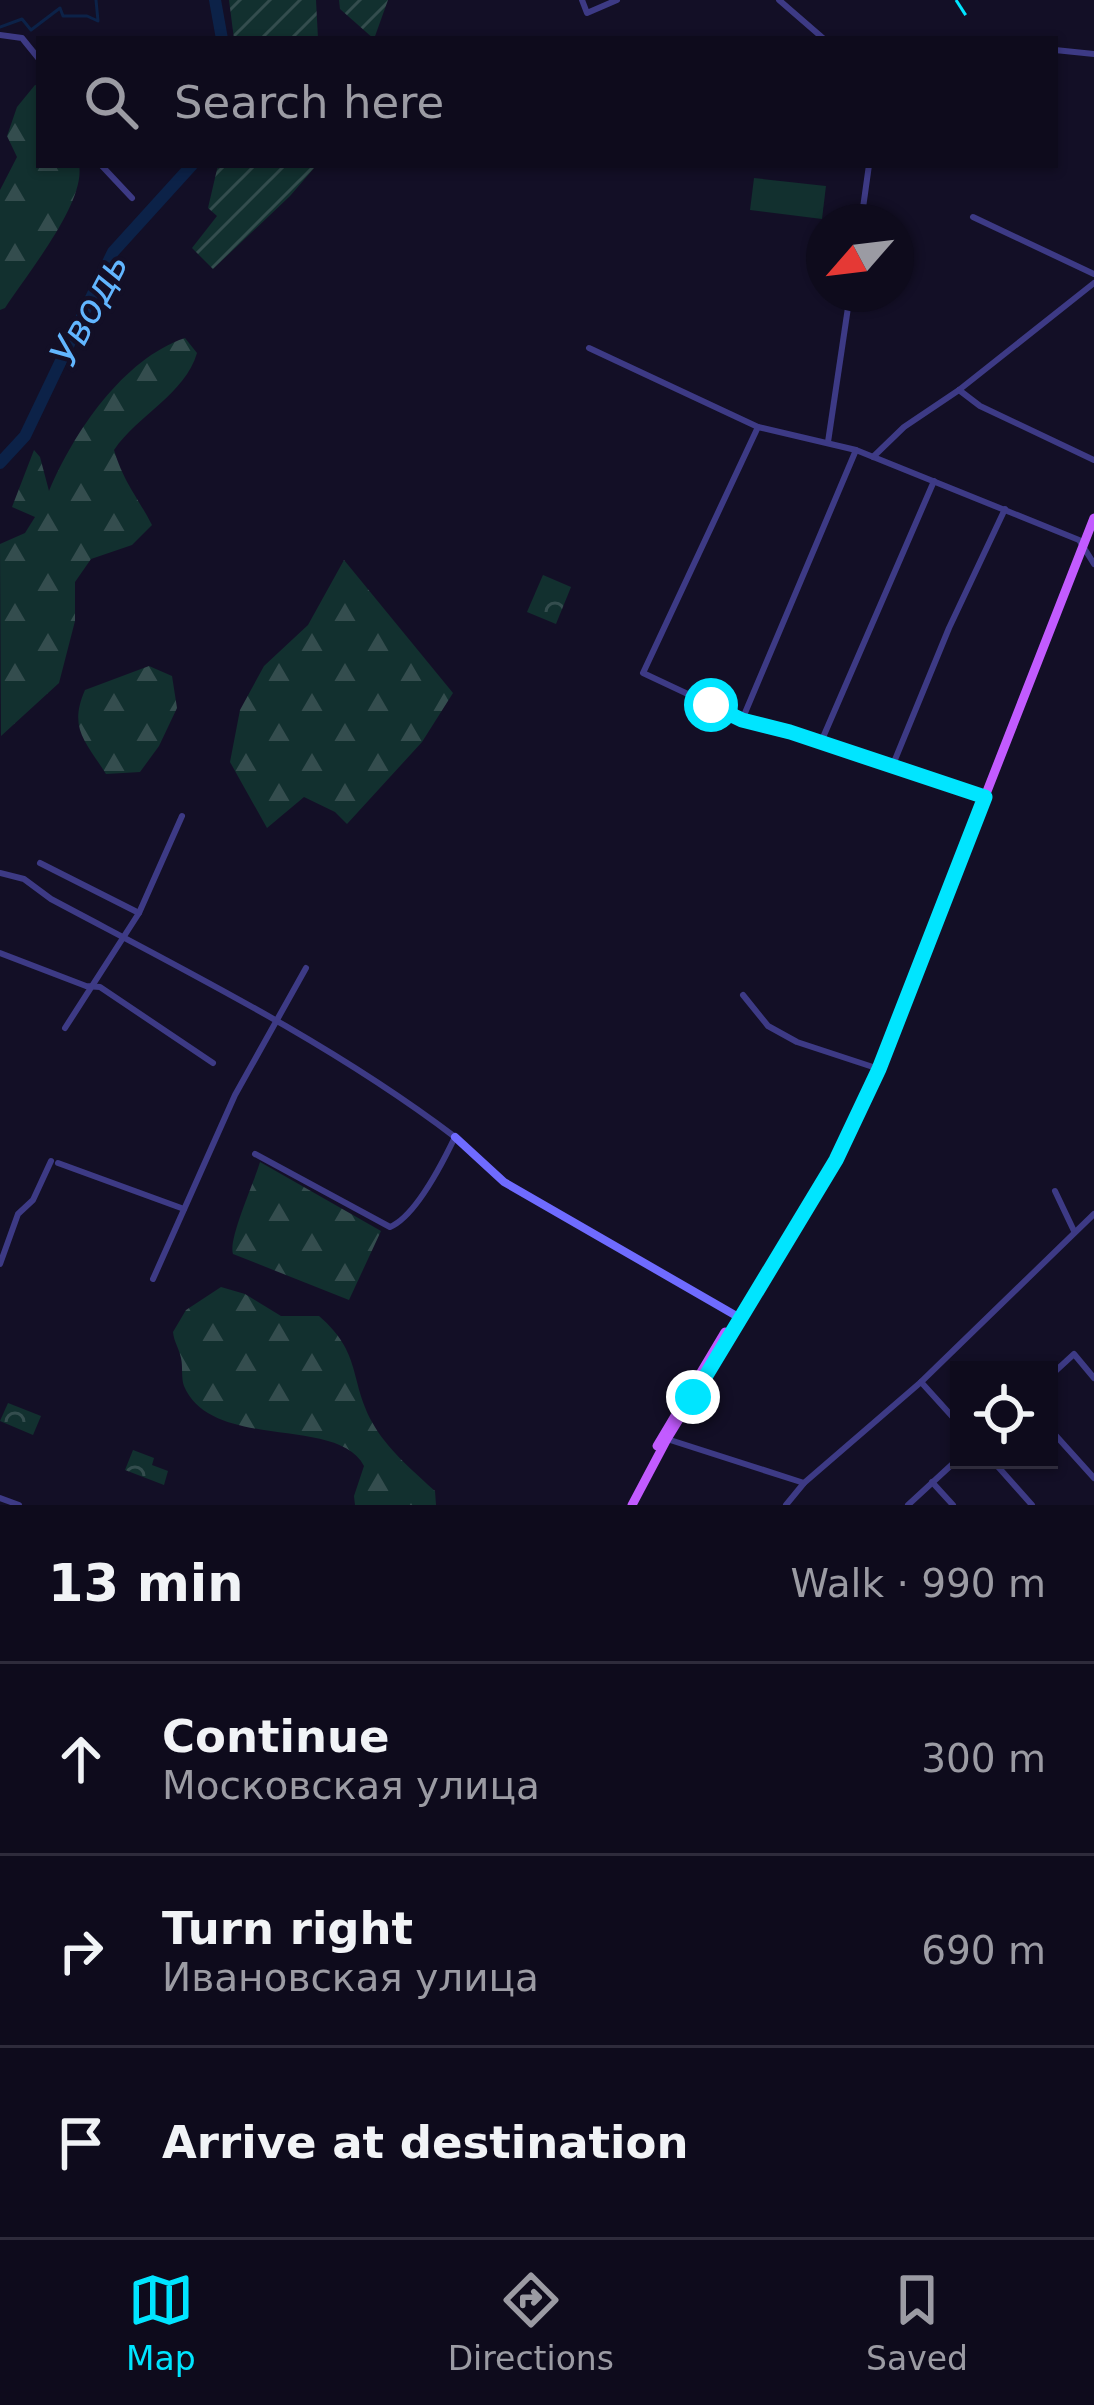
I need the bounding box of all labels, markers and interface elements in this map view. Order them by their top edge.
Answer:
search box [36,36,1058,168]
icon: search [78,69,144,135]
text: Search here [174,76,444,129]
north arrow [806,204,914,312]
water label: Уводь [41,245,137,373]
route start [684,678,738,732]
map controls [950,1361,1058,1469]
button: locate [950,1361,1058,1469]
route end [666,1370,720,1424]
text: 13 min [48,1554,244,1613]
text: Walk · 990 m [791,1561,1046,1606]
text: Continue [162,1710,390,1763]
icon: ahead [48,1726,114,1792]
text: 300 m [921,1736,1046,1781]
text: Московская улица [162,1763,540,1808]
text: Turn right [162,1902,413,1955]
icon: right [48,1918,114,1984]
text: 690 m [921,1928,1046,1973]
text: Ивановская улица [162,1955,539,2000]
icon: arrive [48,2110,114,2176]
text: Arrive at destination [162,2116,688,2169]
tab: Map [126,2267,196,2378]
tab: Directions [448,2267,614,2378]
tab: Saved [866,2267,968,2378]

